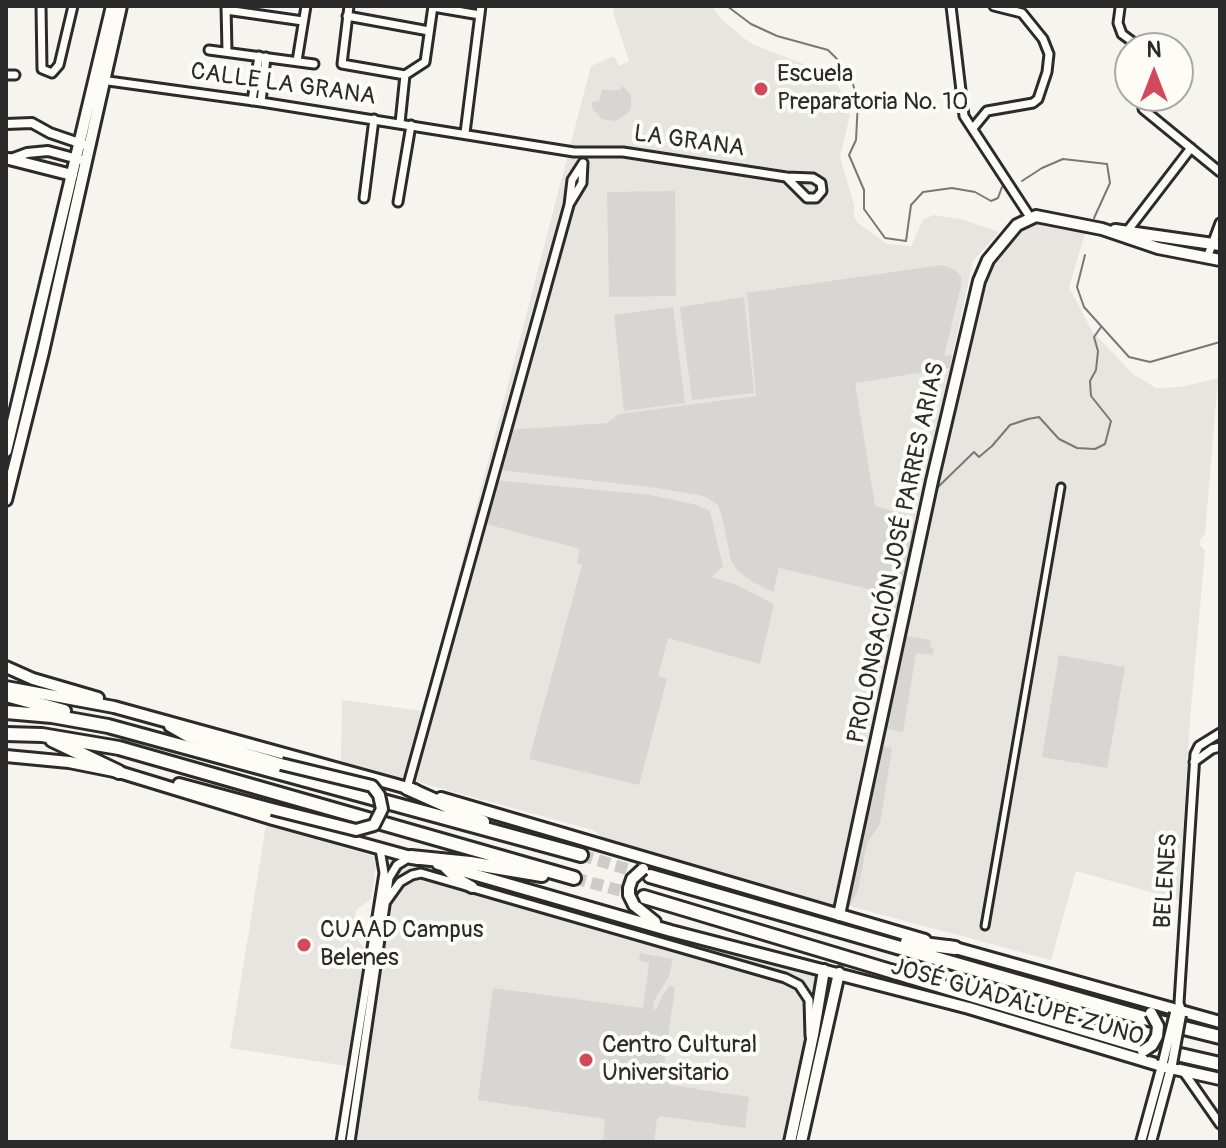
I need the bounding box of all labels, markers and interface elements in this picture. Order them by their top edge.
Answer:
north arrow [1114,32,1194,112]
text: N [1147,36,1161,64]
street label: CALLE LA GRANA [189,58,377,112]
place label: Escuela Preparatoria No. 10 [777,61,968,117]
marker: Escuela Preparatoria No. 10 [752,80,770,98]
street label: LA GRANA [632,120,746,164]
street label: PROLONGACIÓN JOSÉ PARRES ARIAS [842,360,952,746]
street label: BELENES [1149,832,1185,930]
place label: CUAAD Campus Belenes [320,917,484,973]
marker: CUAAD Campus Belenes [295,936,313,954]
street label: JOSÉ GUADALUPE ZUNO [887,953,1147,1053]
place label: Centro Cultural Universitario [602,1032,757,1088]
marker: Centro Cultural Universitario [577,1051,595,1069]

